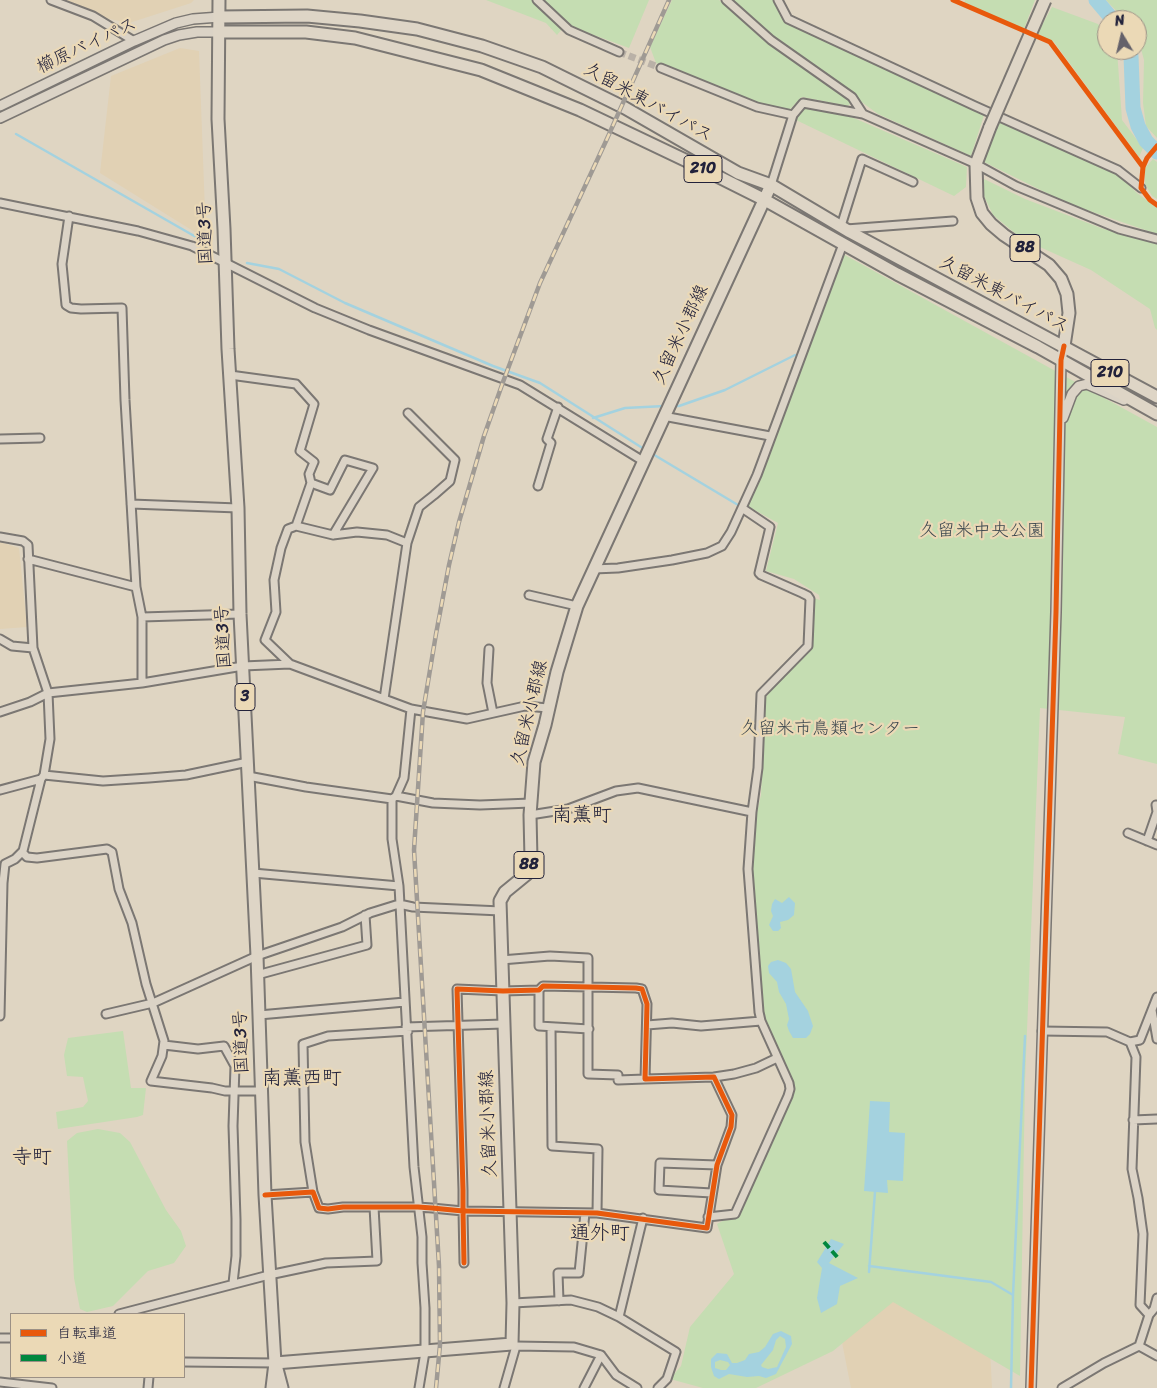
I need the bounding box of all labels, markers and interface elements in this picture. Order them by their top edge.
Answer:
text: N [1113,8,1126,34]
north arrow [1097,10,1147,60]
street label: 櫛原バイパス [33,13,141,79]
street label: 久留米東バイパス [580,59,716,147]
road number: 210 [684,156,722,182]
street label: 国道3号 [194,201,218,265]
road number: 88 [1010,234,1040,262]
street label: 久留米東バイパス [935,252,1073,338]
street label: 久留米小郡線 [648,281,714,389]
road number: 210 [1091,359,1129,386]
park label: 久留米中央公園 [919,520,1045,542]
street label: 国道3号 [212,605,236,669]
street label: 久留米小郡線 [507,658,553,768]
road number: 3 [235,684,255,710]
park label: 久留米市鳥類センター [740,718,920,740]
district label: 南薫町 [552,804,612,828]
road number: 88 [514,852,544,878]
street label: 国道3号 [230,1010,254,1074]
district label: 南薫西町 [262,1067,342,1091]
street label: 久留米小郡線 [476,1070,502,1178]
district label: 寺町 [12,1146,52,1170]
district label: 通外町 [570,1222,630,1246]
legend [10,1313,185,1378]
text: 自転車道 [57,1320,117,1346]
text: 小道 [57,1345,87,1371]

